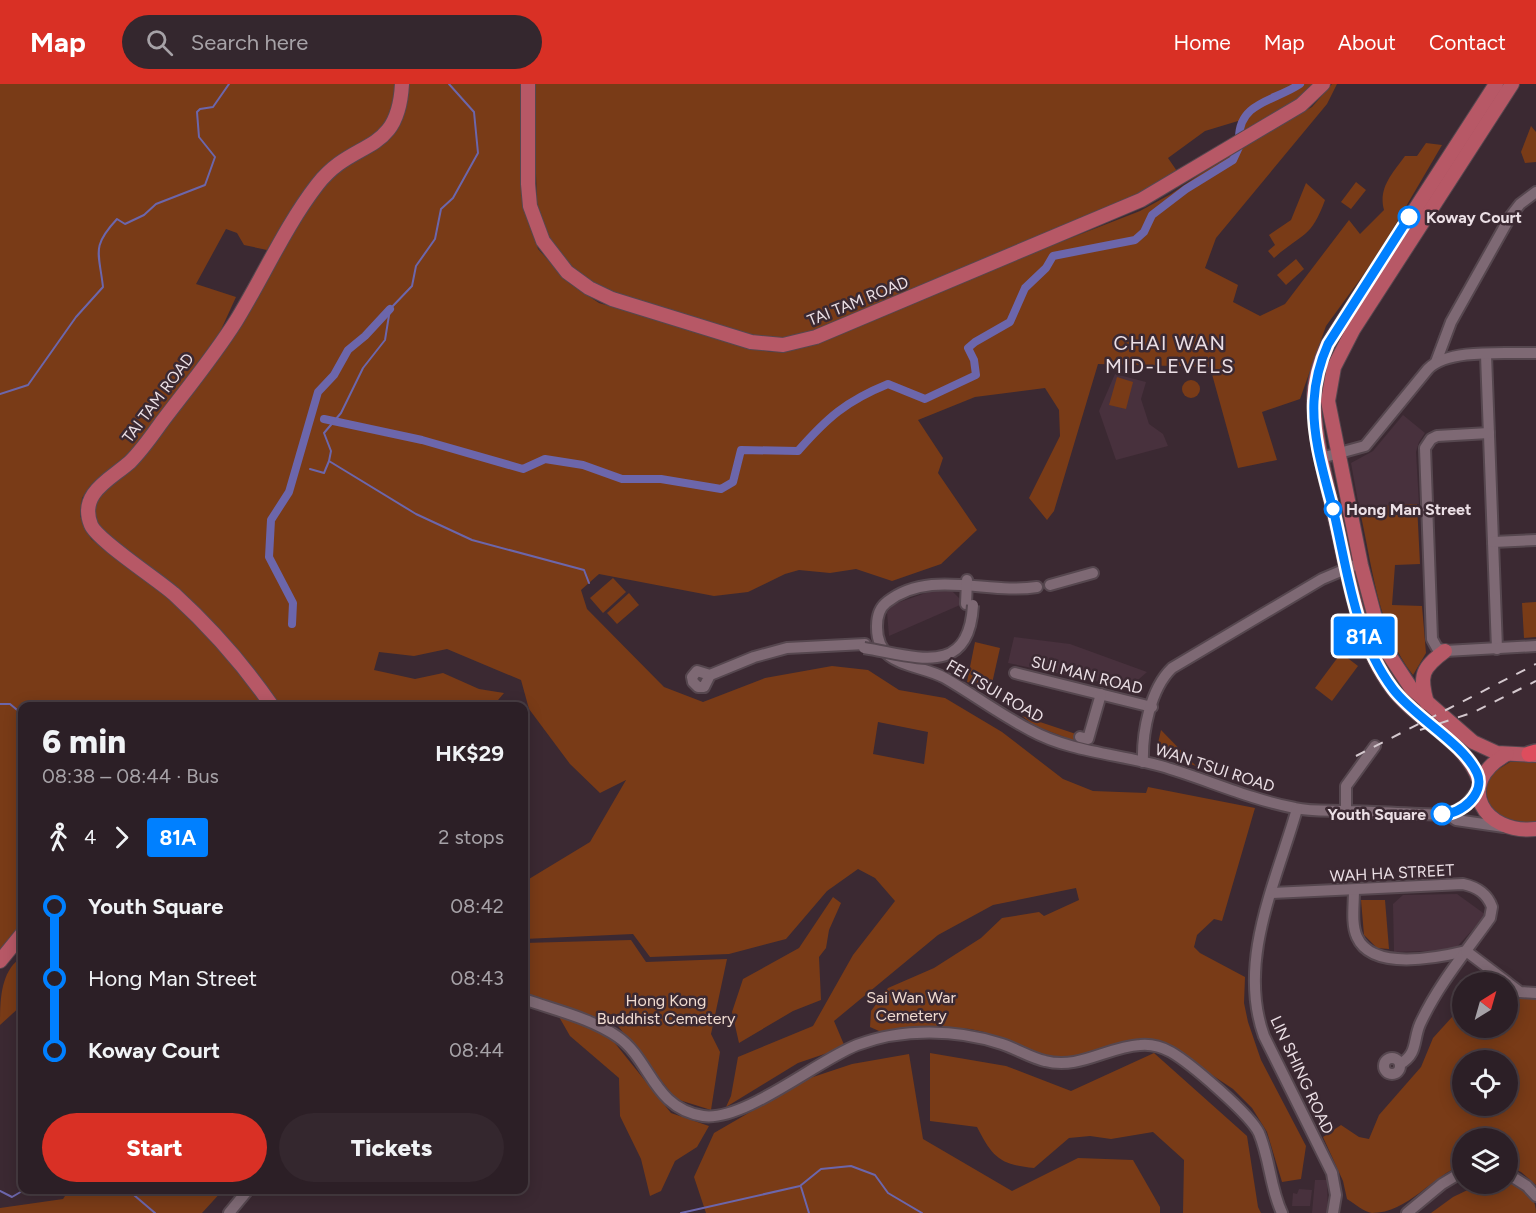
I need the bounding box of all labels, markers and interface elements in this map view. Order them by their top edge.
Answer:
search box [122,15,542,69]
text: Map [30,25,86,59]
icon: search [143,26,176,59]
text: Search here [191,29,308,56]
text: Home [1174,30,1231,55]
text: Map [1264,30,1305,55]
text: About [1338,30,1396,55]
text: Contact [1429,30,1506,55]
marker: Koway Court [1398,206,1420,228]
place label: Koway Court [1426,208,1522,227]
street label: TAI TAM ROAD [805,272,911,330]
district label: CHAI WAN MID-LEVELS [1105,331,1235,378]
street label: TAI TAM ROAD [118,349,198,447]
marker: Hong Man Street [1324,500,1342,518]
place label: Hong Man Street [1346,500,1471,519]
line badge: 81A [1330,616,1398,656]
text: 81A [1346,624,1382,649]
street label: SUI MAN ROAD [1029,652,1145,698]
street label: FEI TSUI ROAD [943,656,1047,726]
text: 6 min [42,722,126,761]
text: HK$29 [435,740,504,767]
street label: WAN TSUI ROAD [1153,740,1277,796]
text: 08:38 – 08:44 · Bus [42,764,219,788]
marker: Youth Square [1431,803,1453,825]
place label: Youth Square [1328,805,1426,824]
icon: walk [42,821,75,854]
icon: forward [105,821,138,854]
text: 4 [84,825,96,849]
text: 81A [159,825,196,850]
text: 2 stops [438,825,504,849]
street label: WAH HA STREET [1329,860,1455,886]
text: Youth Square [88,893,223,920]
text: 08:42 [450,894,504,918]
text: Hong Man Street [88,965,257,992]
text: 08:43 [451,966,504,990]
north arrow [1452,972,1518,1038]
map controls [1452,972,1518,1194]
park label: Sai Wan War Cemetery [866,988,956,1025]
park label: Hong Kong Buddhist Cemetery [597,991,736,1028]
street label: LIN SHING ROAD [1266,1013,1338,1137]
text: Koway Court [88,1037,220,1064]
text: 08:44 [449,1038,504,1062]
button: locate [1452,1050,1518,1116]
button: Start [42,1113,267,1182]
button: Tickets [279,1113,504,1182]
button: layers [1452,1128,1518,1194]

